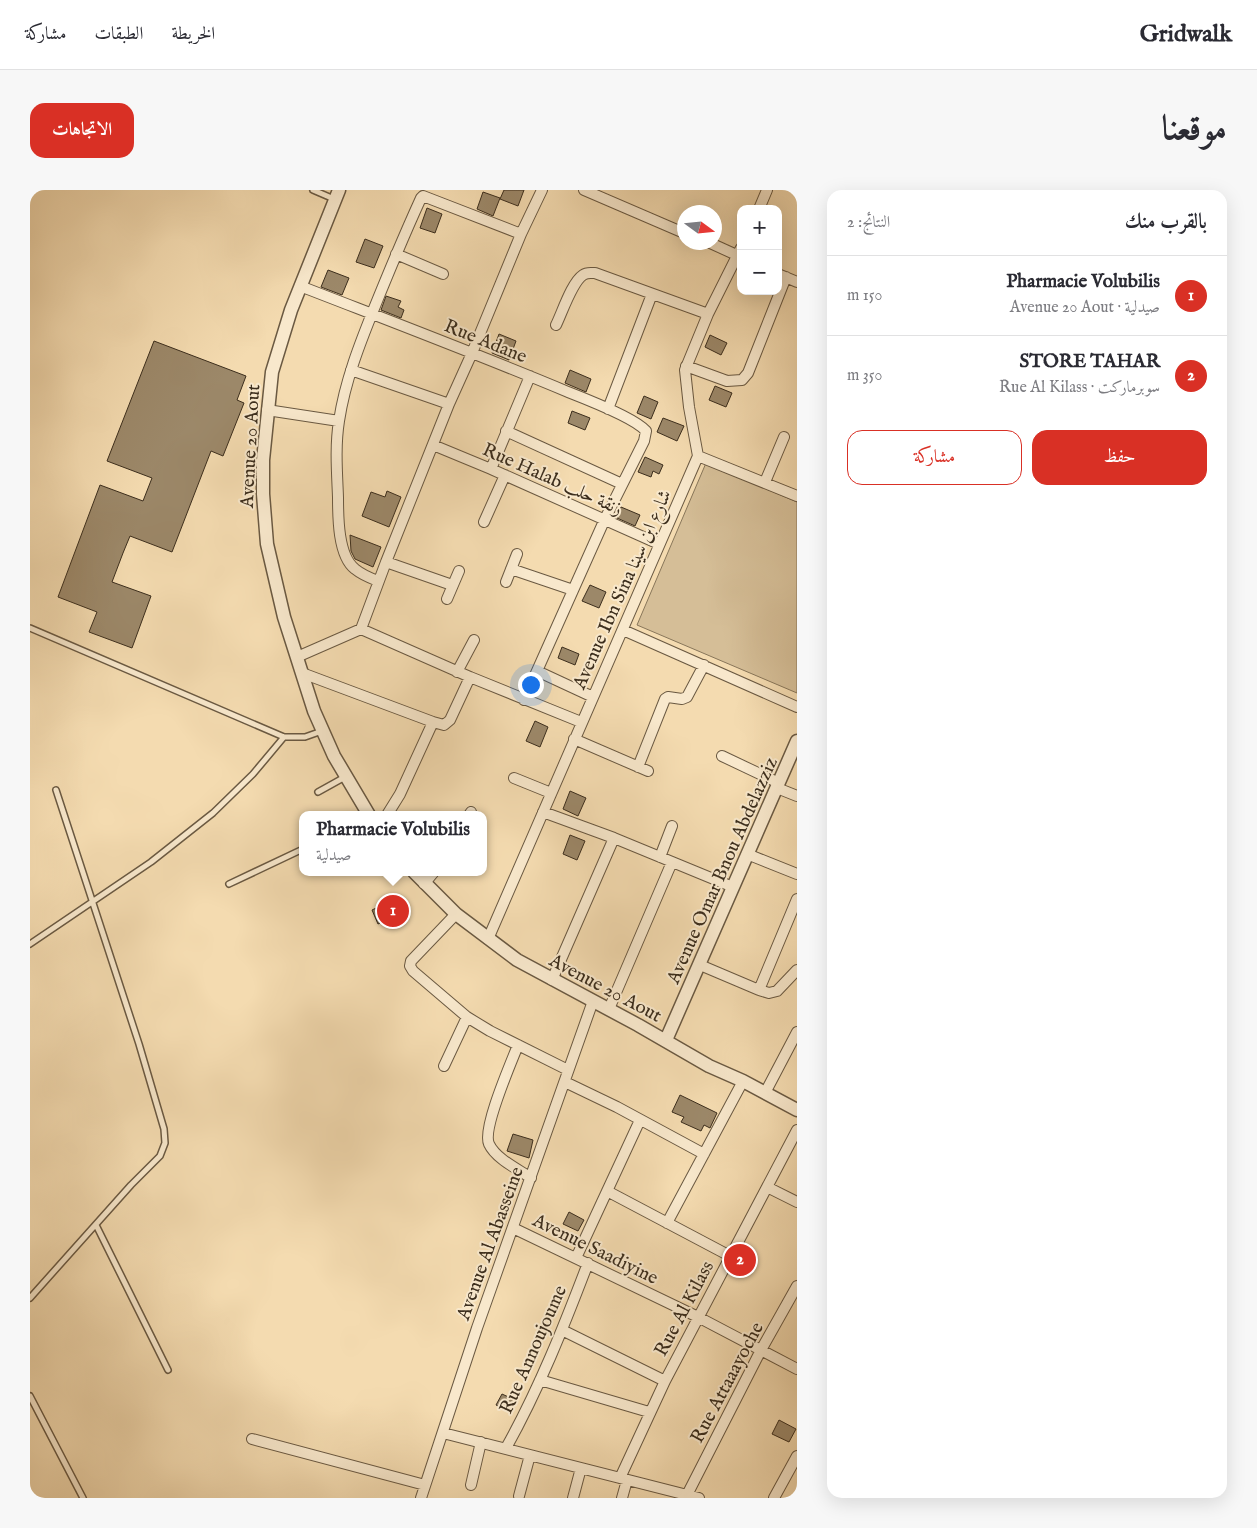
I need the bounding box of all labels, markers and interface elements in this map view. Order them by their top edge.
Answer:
text: Gridwalk [1140,19,1232,50]
text: مشاركة [25,23,66,46]
text: الطبقات [94,23,143,46]
text: الخريطة [171,23,215,46]
button: الاتجاهات [30,103,134,158]
text: موقعنا [1162,107,1227,152]
north arrow [677,205,722,250]
map controls [737,205,782,295]
button: + [737,205,782,250]
text: بالقرب منك [1125,209,1207,236]
text: النتائج: 2 [847,213,890,233]
button: − [737,250,782,295]
text: Pharmacie Volubilis [1006,270,1160,294]
text: 150 m [847,286,882,306]
text: 1 [1188,286,1194,306]
text: صيدلية · Avenue 20 Aout [1010,298,1160,318]
street label: Rue Adane [440,314,530,369]
text: STORE TAHAR [1020,350,1160,374]
text: 350 m [847,366,882,386]
text: 2 [1187,366,1195,386]
text: سوبرماركت · Rue Al Kilass [999,378,1160,398]
street label: Avenue 20 Aout [236,383,266,510]
button: مشاركة [847,430,1022,485]
button: حفظ [1032,430,1207,485]
street label: Rue Halab زنقة حلب [478,438,626,522]
street label: Avenue Ibn Sina شارع ابن سينا [568,486,680,695]
your location [518,672,544,698]
street label: Avenue Omar Bnou Abdelazziz [662,754,784,989]
popup [299,811,487,876]
text: Pharmacie Volubilis [316,818,470,842]
text: صيدلية [316,846,351,866]
pin: 1 [377,892,409,930]
street label: Avenue 20 Aout [544,949,666,1029]
street label: Avenue Al Abasseine [452,1163,530,1325]
street label: Avenue Saadiyine [527,1209,662,1291]
pin: 2 [724,1241,756,1279]
street label: Rue Al Kilass [650,1257,720,1361]
street label: Rue Annoujoume [495,1282,573,1418]
street label: Rue Attaaayoche [686,1318,770,1448]

